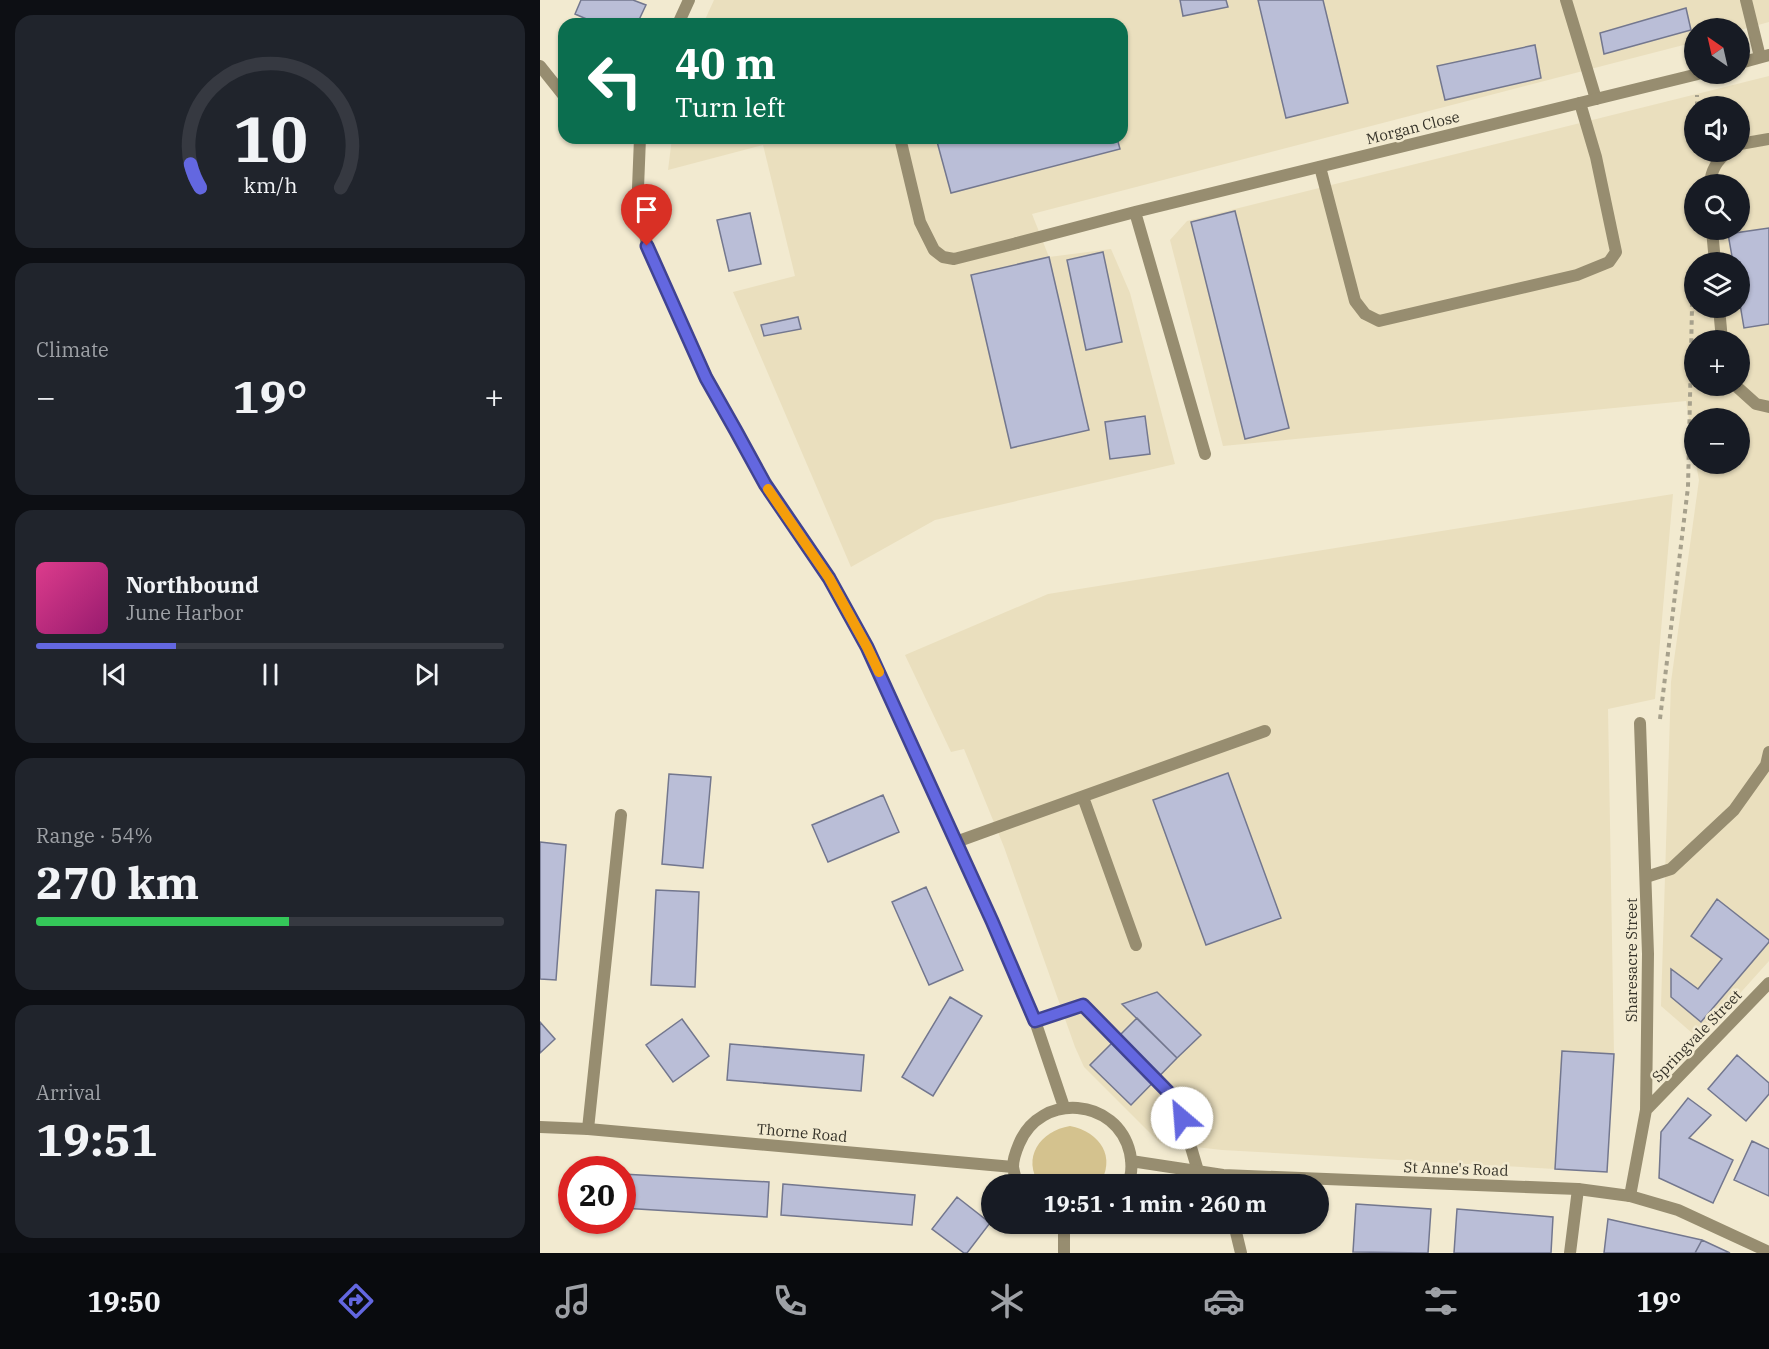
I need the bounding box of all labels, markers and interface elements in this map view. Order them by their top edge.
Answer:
north arrow [1684,18,1750,84]
map controls [1684,18,1750,474]
text: 40 m [675,36,776,91]
icon: left [576,42,654,120]
text: Turn left [675,89,786,124]
button: sound [1684,96,1750,162]
text: 10 [233,98,307,179]
street label: Morgan Close [1364,107,1462,148]
text: km/h [243,172,297,200]
button: search [1684,174,1750,240]
pin [621,184,672,246]
icon: arrive [630,193,663,226]
button: layers [1684,252,1750,318]
button: + [1684,330,1750,396]
text: Climate [36,336,109,363]
text: 19° [232,367,308,425]
text: − [36,375,56,418]
text: + [484,375,504,418]
button: − [1684,408,1750,474]
text: Northbound [126,570,259,599]
text: June Harbor [126,599,243,626]
icon: previous [98,658,131,691]
icon: pause [254,658,287,691]
icon: next [410,658,443,691]
text: Range · 54% [36,822,153,849]
text: 270 km [36,853,199,911]
street label: Sharesacre Street [1622,898,1641,1022]
street label: Springvale Street [1648,985,1746,1086]
text: Arrival [36,1079,101,1106]
position arrow [1150,1086,1214,1150]
text: 19:51 [36,1110,158,1168]
street label: Thorne Road [756,1119,848,1146]
speed limit sign: 20 [558,1156,636,1234]
street label: St Anne's Road [1403,1157,1509,1180]
text: 19:51 · 1 min · 260 m [1043,1189,1267,1218]
icon: directions [335,1280,377,1322]
icon: music [552,1280,594,1322]
icon: phone [769,1280,811,1322]
icon: climate [986,1280,1028,1322]
icon: car [1203,1280,1245,1322]
icon: filters [1420,1280,1462,1322]
text: 19:50 [87,1284,160,1319]
text: 19° [1636,1284,1682,1319]

